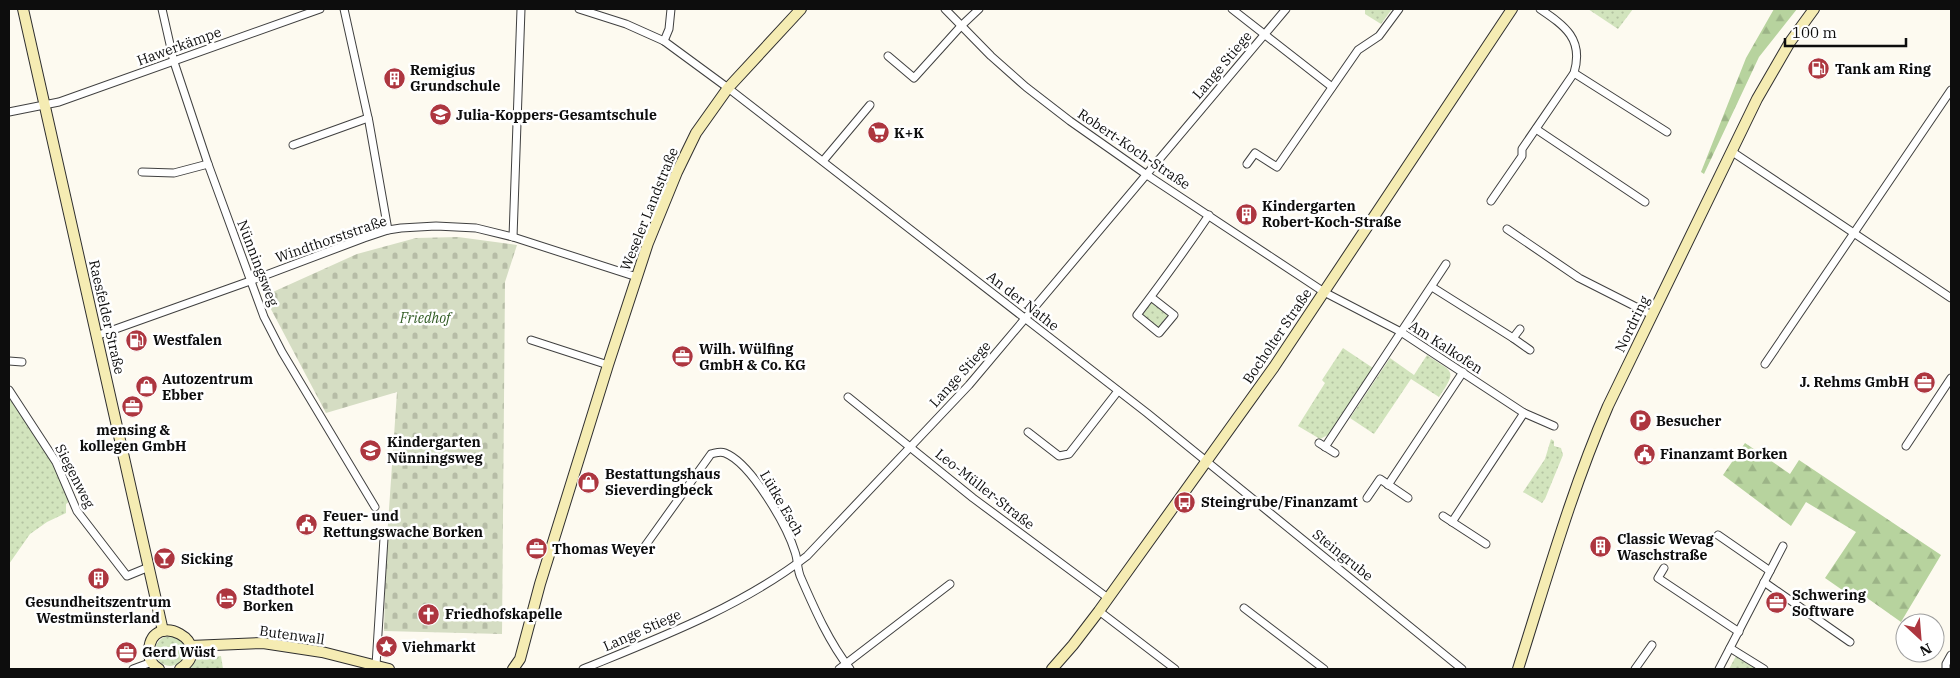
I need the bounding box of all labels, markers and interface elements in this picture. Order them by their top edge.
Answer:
scale bar [1785,15,1906,47]
street label: Hawerkämpe [134,22,224,70]
text: 100 m [1792,23,1837,42]
street label: Lange Stiege [1188,27,1256,103]
fuel station icon: Tank am Ring [1807,57,1831,81]
place label: Tank am Ring [1835,60,1932,78]
place label: Remigius Grundschule [410,61,500,95]
building icon: Remigius Grundschule [382,66,406,90]
school or university icon: Julia-Koppers-Gesamtschule [428,103,452,127]
street label: Robert-Koch-Straße [1074,105,1194,193]
place label: Julia-Koppers-Gesamtschule [456,106,657,124]
supermarket icon: K+K [866,121,890,145]
place label: K+K [894,124,924,142]
street label: Weseler Landstraße [616,145,682,273]
place label: Kindergarten Robert-Koch-Straße [1262,197,1402,231]
building icon: Kindergarten Robert-Koch-Straße [1234,202,1258,226]
street label: Windthorststraße [273,211,389,267]
street label: Nünningsweg [233,217,283,309]
street label: Raesfelder Straße [85,258,129,376]
street label: An der Nathe [983,267,1063,335]
street label: Bocholter Straße [1239,285,1315,387]
street label: Nordring [1611,292,1654,355]
park label: Friedhof [399,309,453,327]
street label: Am Kalkofen [1406,316,1486,378]
fuel station icon: Westfalen [125,328,149,352]
place label: Westfalen [153,331,222,349]
street label: Lange Stiege [925,337,995,411]
place label: Wilh. Wülfing GmbH & Co. KG [699,340,806,374]
office icon: Wilh. Wülfing GmbH & Co. KG [671,345,695,369]
place label: Autozentrum Ebber [162,370,253,404]
office icon: J. Rehms GmbH [1913,370,1937,394]
place label: J. Rehms GmbH [1800,373,1909,391]
shop icon: Autozentrum Ebber [134,375,158,399]
office icon: mensing & kollegen GmbH [121,395,145,419]
parking icon: Besucher [1628,409,1652,433]
place label: Besucher [1656,412,1721,430]
place label: mensing & kollegen GmbH [80,421,186,455]
place label: Kindergarten Nünningsweg [387,433,483,467]
school or university icon: Kindergarten Nünningsweg [359,438,383,462]
street label: Siegenweg [51,441,99,512]
public building icon: Finanzamt Borken [1632,442,1656,466]
street label: Leo-Müller-Straße [932,445,1038,533]
place label: Finanzamt Borken [1660,445,1788,463]
place label: Bestattungshaus Sieverdingbeck [605,465,720,499]
street label: Lütke Esch [756,467,808,539]
shop icon: Bestattungshaus Sieverdingbeck [577,470,601,494]
bus stop icon: Steingrube/Finanzamt [1173,490,1197,514]
place label: Steingrube/Finanzamt [1201,493,1358,511]
place label: Feuer- und Rettungswache Borken [323,507,483,541]
public building icon: Feuer- und Rettungswache Borken [295,512,319,536]
street label: Steingrube [1309,525,1377,585]
place label: Classic Wevag Waschstraße [1617,530,1715,564]
building icon: Classic Wevag Waschstraße [1589,535,1613,559]
office icon: Thomas Weyer [524,537,548,561]
place label: Thomas Weyer [552,540,655,558]
bar icon: Sicking [153,547,177,571]
place label: Sicking [181,550,234,568]
building icon: Gesundheitszentrum Westmünsterland [86,567,110,591]
place label: Stadthotel Borken [243,581,314,615]
hotel icon: Stadthotel Borken [215,586,239,610]
place label: Schwering Software [1792,586,1867,620]
office icon: Schwering Software [1764,591,1788,615]
place label: Gesundheitszentrum Westmünsterland [25,593,171,627]
church icon: Friedhofskapelle [417,602,441,626]
place label: Friedhofskapelle [445,605,562,623]
street label: Lange Stiege [600,605,684,655]
north arrow [1895,613,1945,663]
street label: Butenwall [258,621,326,649]
place icon: Viehmarkt [374,635,398,659]
place label: Viehmarkt [402,638,475,656]
text: N [1917,639,1935,660]
office icon: Gerd Wüst [114,640,138,664]
place label: Gerd Wüst [142,643,215,661]

